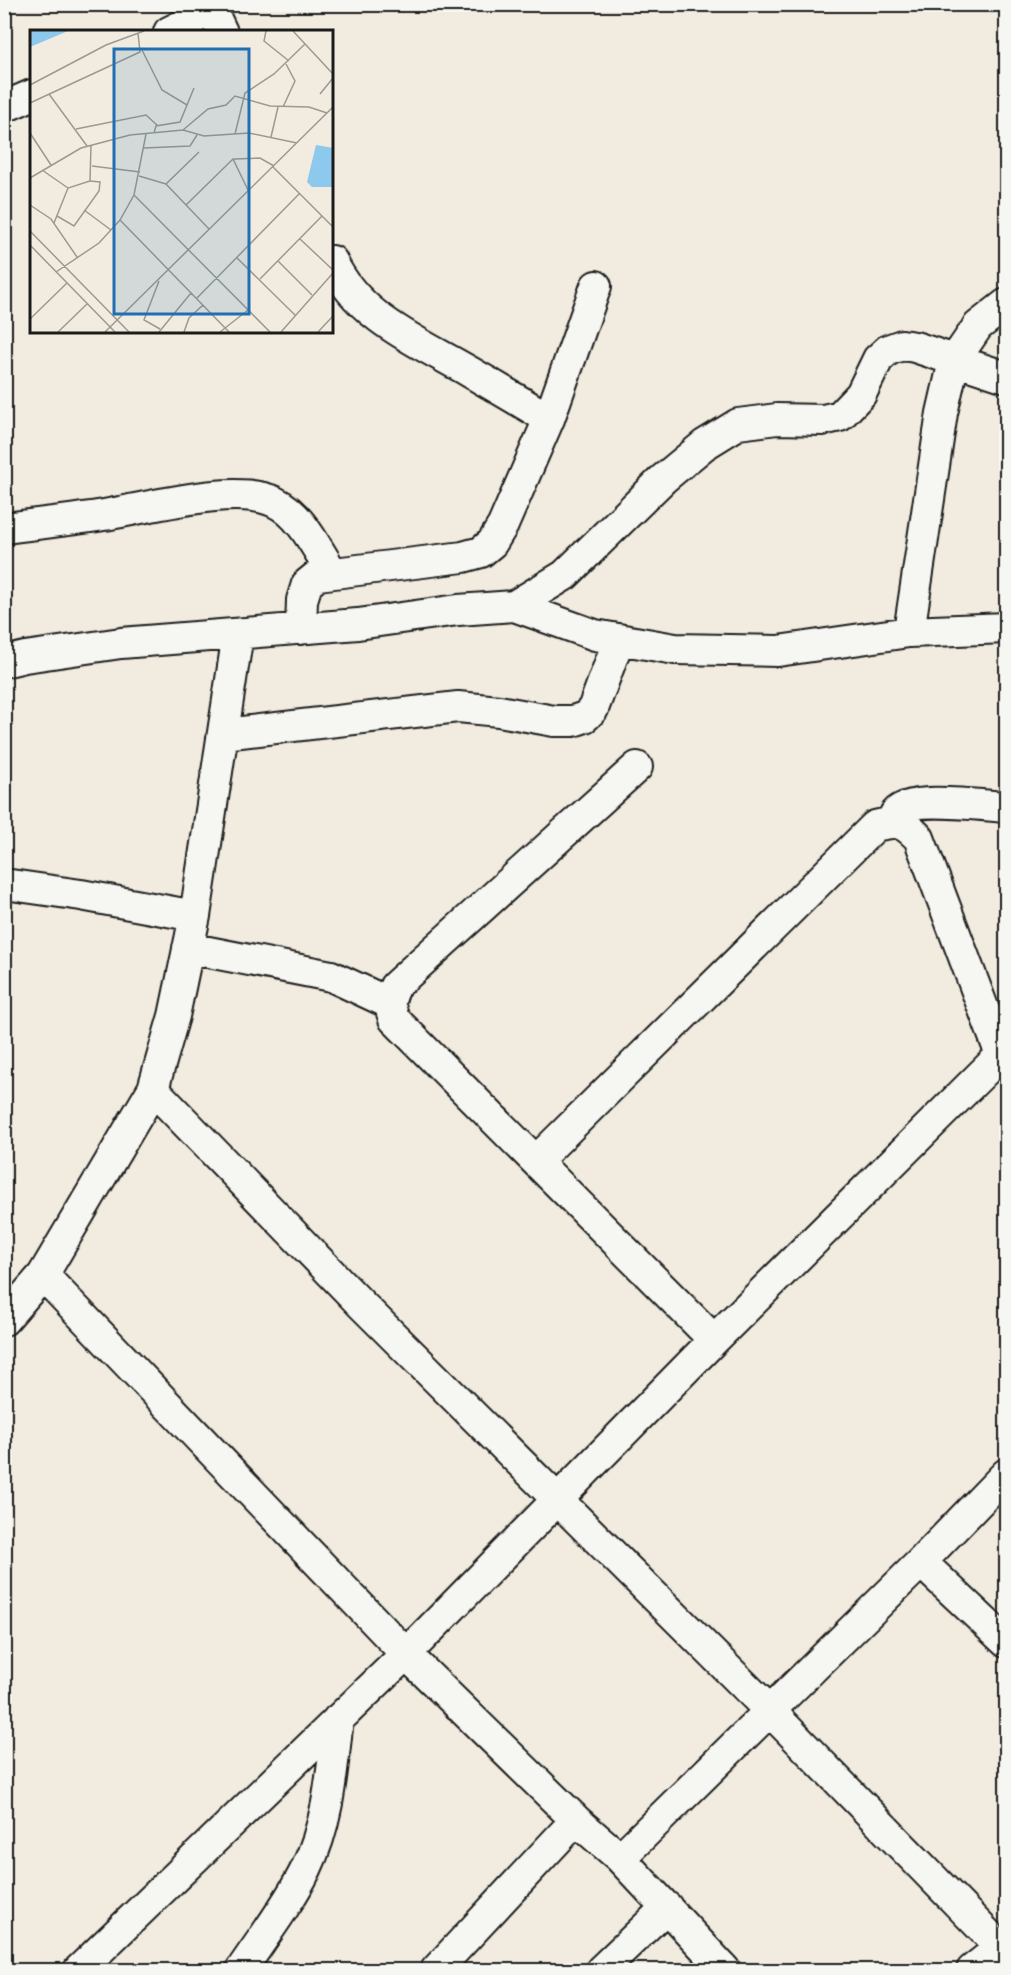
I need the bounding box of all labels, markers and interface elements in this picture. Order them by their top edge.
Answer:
inset map [30,30,333,333]

